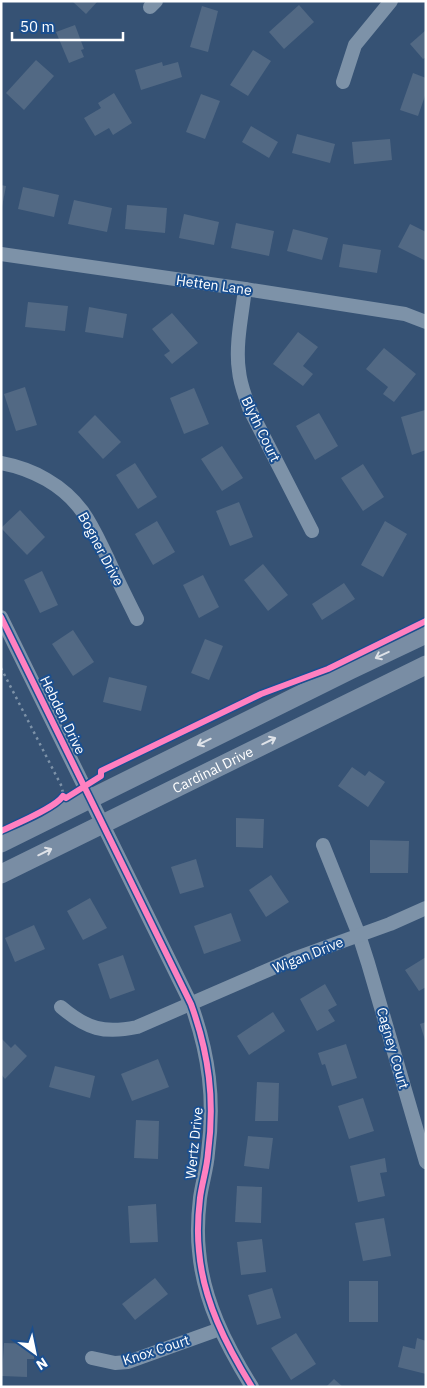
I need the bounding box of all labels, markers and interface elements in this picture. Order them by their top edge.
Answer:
scale bar [12,10,124,42]
text: 50 m [20,17,55,36]
street label: Hetten Lane [175,271,253,299]
street label: Blyth Court [237,393,285,465]
street label: Bogner Drive [74,509,128,589]
one-way arrow [375,651,390,660]
street label: Hebden Drive [36,673,90,758]
one-way arrow [261,736,276,746]
one-way arrow [197,737,212,747]
street label: Cardinal Drive [169,742,256,797]
one-way arrow [37,847,52,856]
street label: Wigan Drive [270,933,346,977]
street label: Cagney Court [373,1005,413,1091]
street label: Wertz Drive [181,1106,207,1180]
north arrow [10,1328,60,1378]
street label: Knox Court [120,1331,192,1369]
text: N [33,1354,51,1374]

